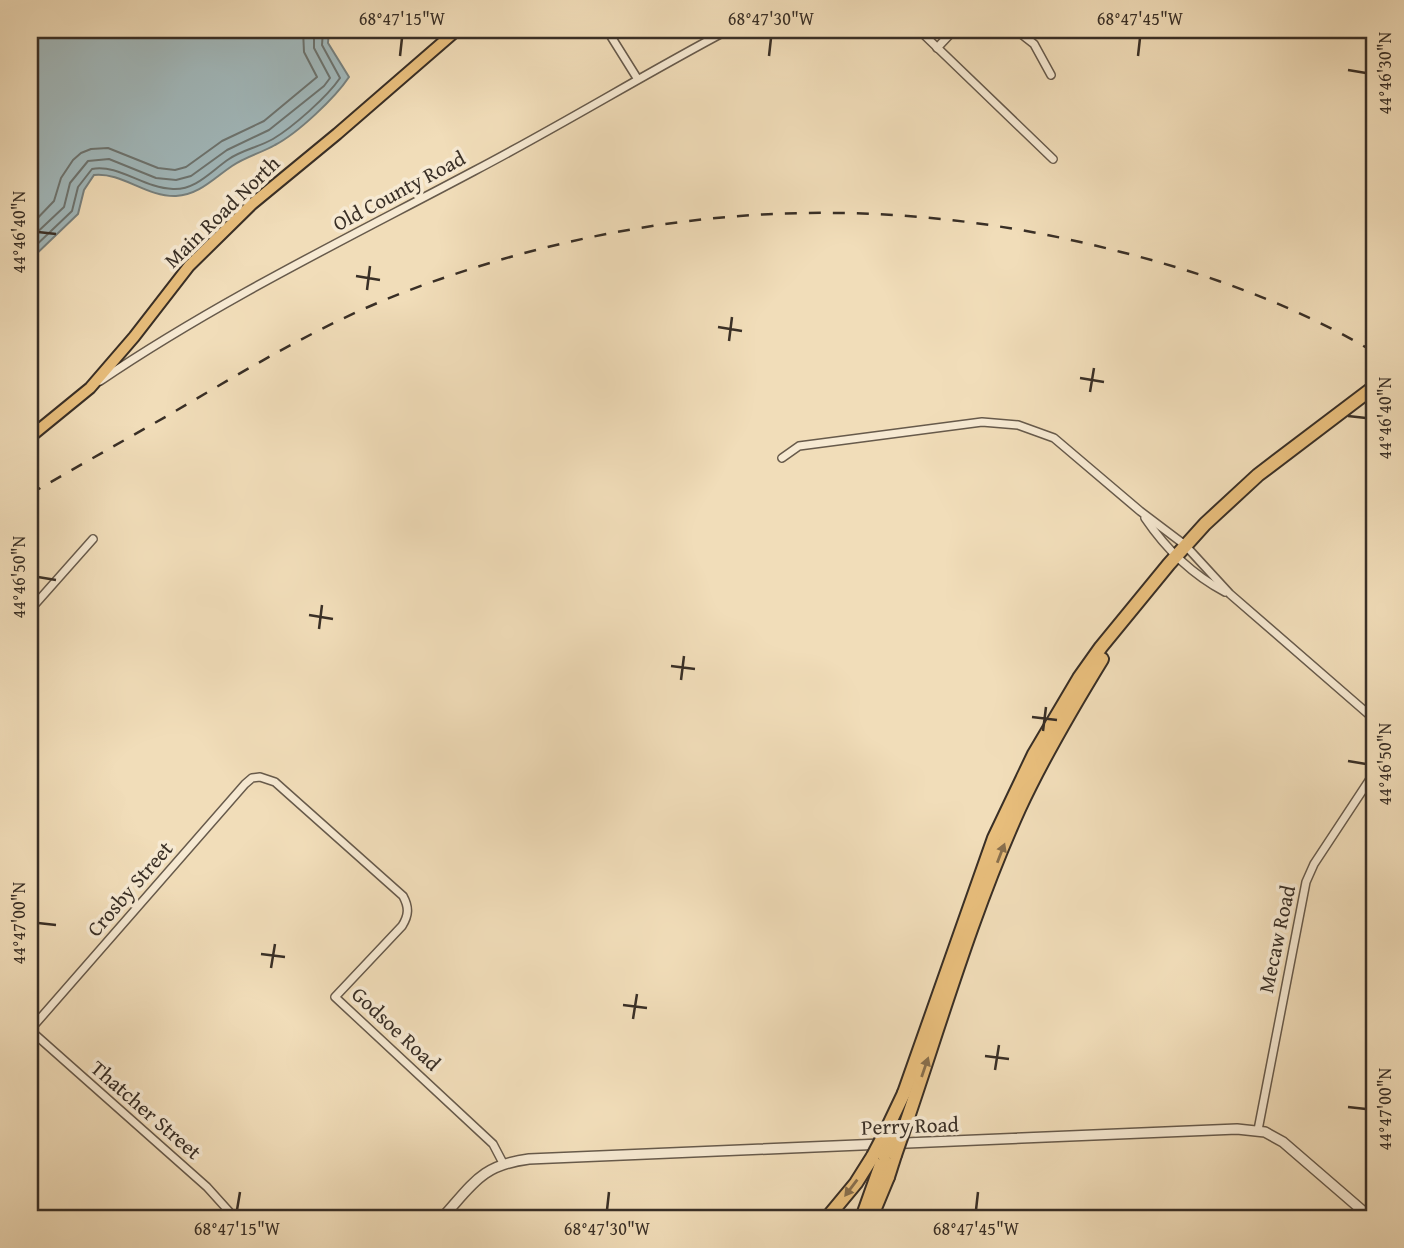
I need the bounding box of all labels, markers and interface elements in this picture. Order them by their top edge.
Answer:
text: 68°47'15"W [359,5,446,32]
text: 68°47'30"W [728,5,815,32]
text: 68°47'45"W [1097,5,1184,32]
text: 44°46'30"N [1371,31,1398,114]
street label: Old County Road [327,142,471,239]
street label: Main Road North [157,148,287,275]
text: 44°46'40"N [5,190,32,273]
text: 44°46'40"N [1371,376,1398,459]
text: 44°46'50"N [5,535,32,618]
text: 44°46'50"N [1371,722,1398,805]
street label: Crosby Street [79,834,180,943]
one-way arrow [995,842,1006,863]
text: 44°47'00"N [5,881,32,964]
street label: Mecaw Road [1250,881,1303,996]
street label: Godsoe Road [345,979,448,1079]
street label: Thatcher Street [84,1053,209,1167]
one-way arrow [920,1057,931,1078]
text: 44°47'00"N [1371,1067,1398,1150]
street label: Perry Road [861,1108,960,1143]
one-way arrow [845,1179,859,1197]
text: 68°47'15"W [194,1215,281,1242]
text: 68°47'30"W [564,1215,651,1242]
text: 68°47'45"W [933,1215,1020,1242]

